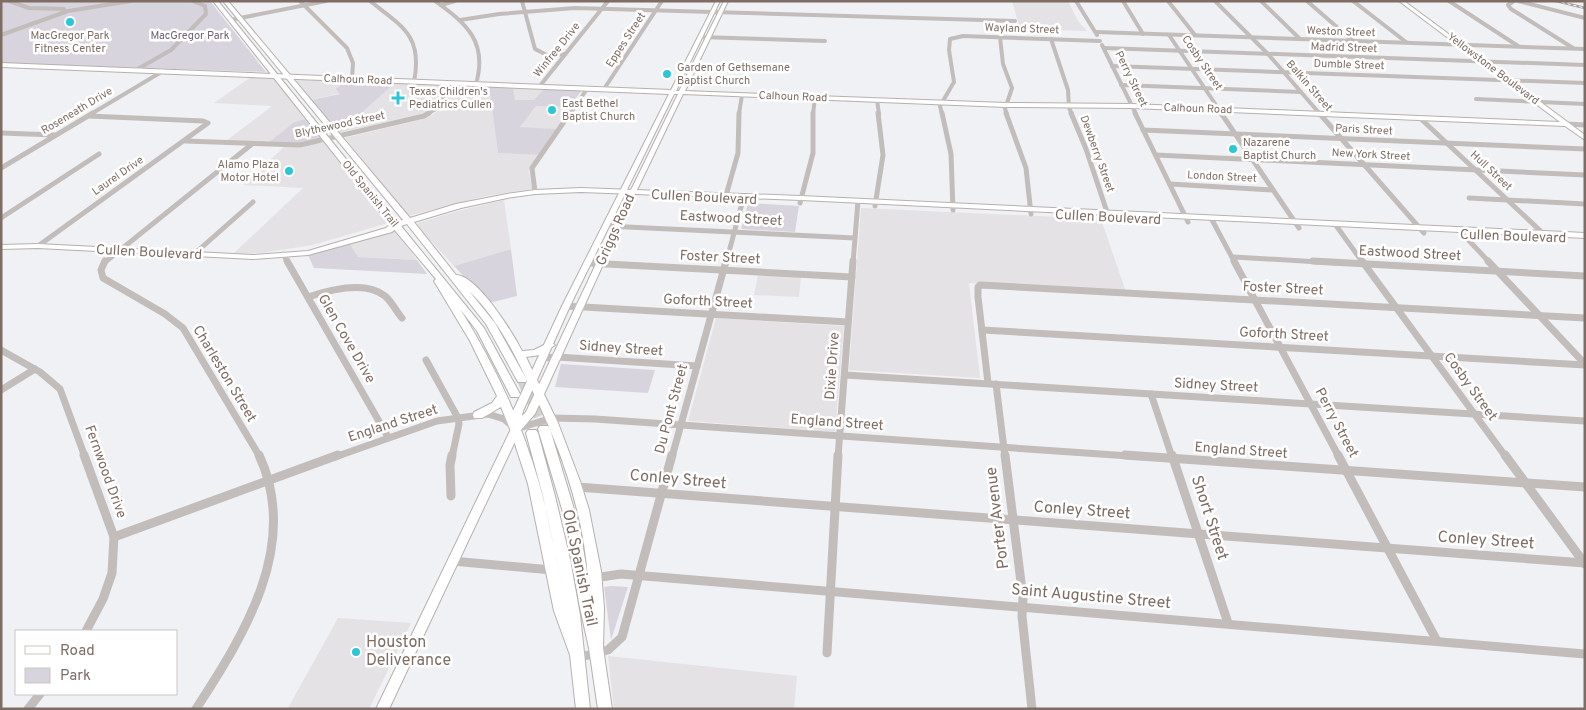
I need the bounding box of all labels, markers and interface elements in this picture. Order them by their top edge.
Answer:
street label: Eppes Street [603,10,649,70]
marker: MacGregor Park Fitness Center [64,16,76,28]
street label: Winfree Drive [531,20,583,80]
street label: Wayland Street [984,21,1060,37]
street label: Weston Street [1306,24,1376,40]
place label: MacGregor Park Fitness Center [30,29,110,56]
park label: MacGregor Park [150,29,230,43]
street label: Yellowstone Boulevard [1444,30,1542,108]
street label: Cosby Street [1179,33,1225,93]
street label: Madrid Street [1310,40,1378,56]
street label: Perry Street [1111,49,1151,109]
street label: Balkin Street [1283,57,1335,115]
street label: Dumble Street [1313,57,1385,73]
place label: Garden of Gethsemane Baptist Church [677,61,790,88]
marker: Garden of Gethsemane Baptist Church [661,68,673,80]
street label: Calhoun Road [323,72,393,88]
street label: Roseneath Drive [39,84,115,138]
place label: Texas Children's Pediatrics Cullen [409,85,492,112]
street label: Calhoun Road [758,89,828,105]
marker: Texas Children's Pediatrics Cullen [391,91,405,105]
place label: East Bethel Baptist Church [562,97,635,124]
street label: Calhoun Road [1163,101,1233,117]
marker: East Bethel Baptist Church [546,104,558,116]
street label: Blythewood Street [294,109,386,141]
street label: Dewberry Street [1077,114,1117,194]
street label: Paris Street [1335,122,1393,138]
place label: Nazarene Baptist Church [1243,136,1316,163]
marker: Nazarene Baptist Church [1227,143,1239,155]
street label: New York Street [1331,146,1411,164]
street label: Hull Street [1467,148,1515,194]
street label: Laurel Drive [90,153,147,199]
place label: Alamo Plaza Motor Hotel [218,158,279,185]
street label: Old Spanish Trail [339,158,401,230]
marker: Alamo Plaza Motor Hotel [283,165,295,177]
street label: London Street [1187,168,1257,186]
street label: Cullen Boulevard [650,187,758,209]
street label: Griggs Road [593,192,639,268]
street label: Cullen Boulevard [1054,207,1162,229]
street label: Eastwood Street [679,208,783,230]
street label: Cullen Boulevard [1460,227,1566,247]
street label: Cullen Boulevard [95,242,203,264]
street label: Eastwood Street [1358,243,1462,265]
street label: Foster Street [679,247,761,269]
street label: Foster Street [1242,278,1324,300]
street label: Glen Cove Drive [314,291,378,387]
street label: Goforth Street [663,291,753,313]
street label: Charleston Street [188,322,260,426]
street label: Goforth Street [1239,324,1329,346]
street label: Dixie Drive [822,332,844,400]
street label: Sidney Street [578,338,664,360]
street label: Cosby Street [1439,349,1501,425]
street label: Du Pont Street [652,362,692,456]
street label: Sidney Street [1173,375,1259,397]
street label: Perry Street [1310,385,1362,461]
street label: England Street [346,402,440,446]
street label: England Street [790,411,884,435]
street label: Fernwood Drive [80,423,130,521]
street label: England Street [1194,439,1288,463]
street label: Conley Street [629,466,727,494]
street label: Porter Avenue [982,466,1014,570]
street label: Short Street [1186,473,1232,563]
street label: Conley Street [1033,498,1131,524]
street label: Old Spanish Trail [557,508,601,628]
street label: Conley Street [1437,528,1535,554]
street label: Saint Augustine Street [1010,580,1172,614]
legend [15,630,178,695]
place label: Houston Deliverance [366,633,451,671]
text: Road [60,642,95,661]
marker: Houston Deliverance [350,646,362,658]
text: Park [60,667,91,686]

